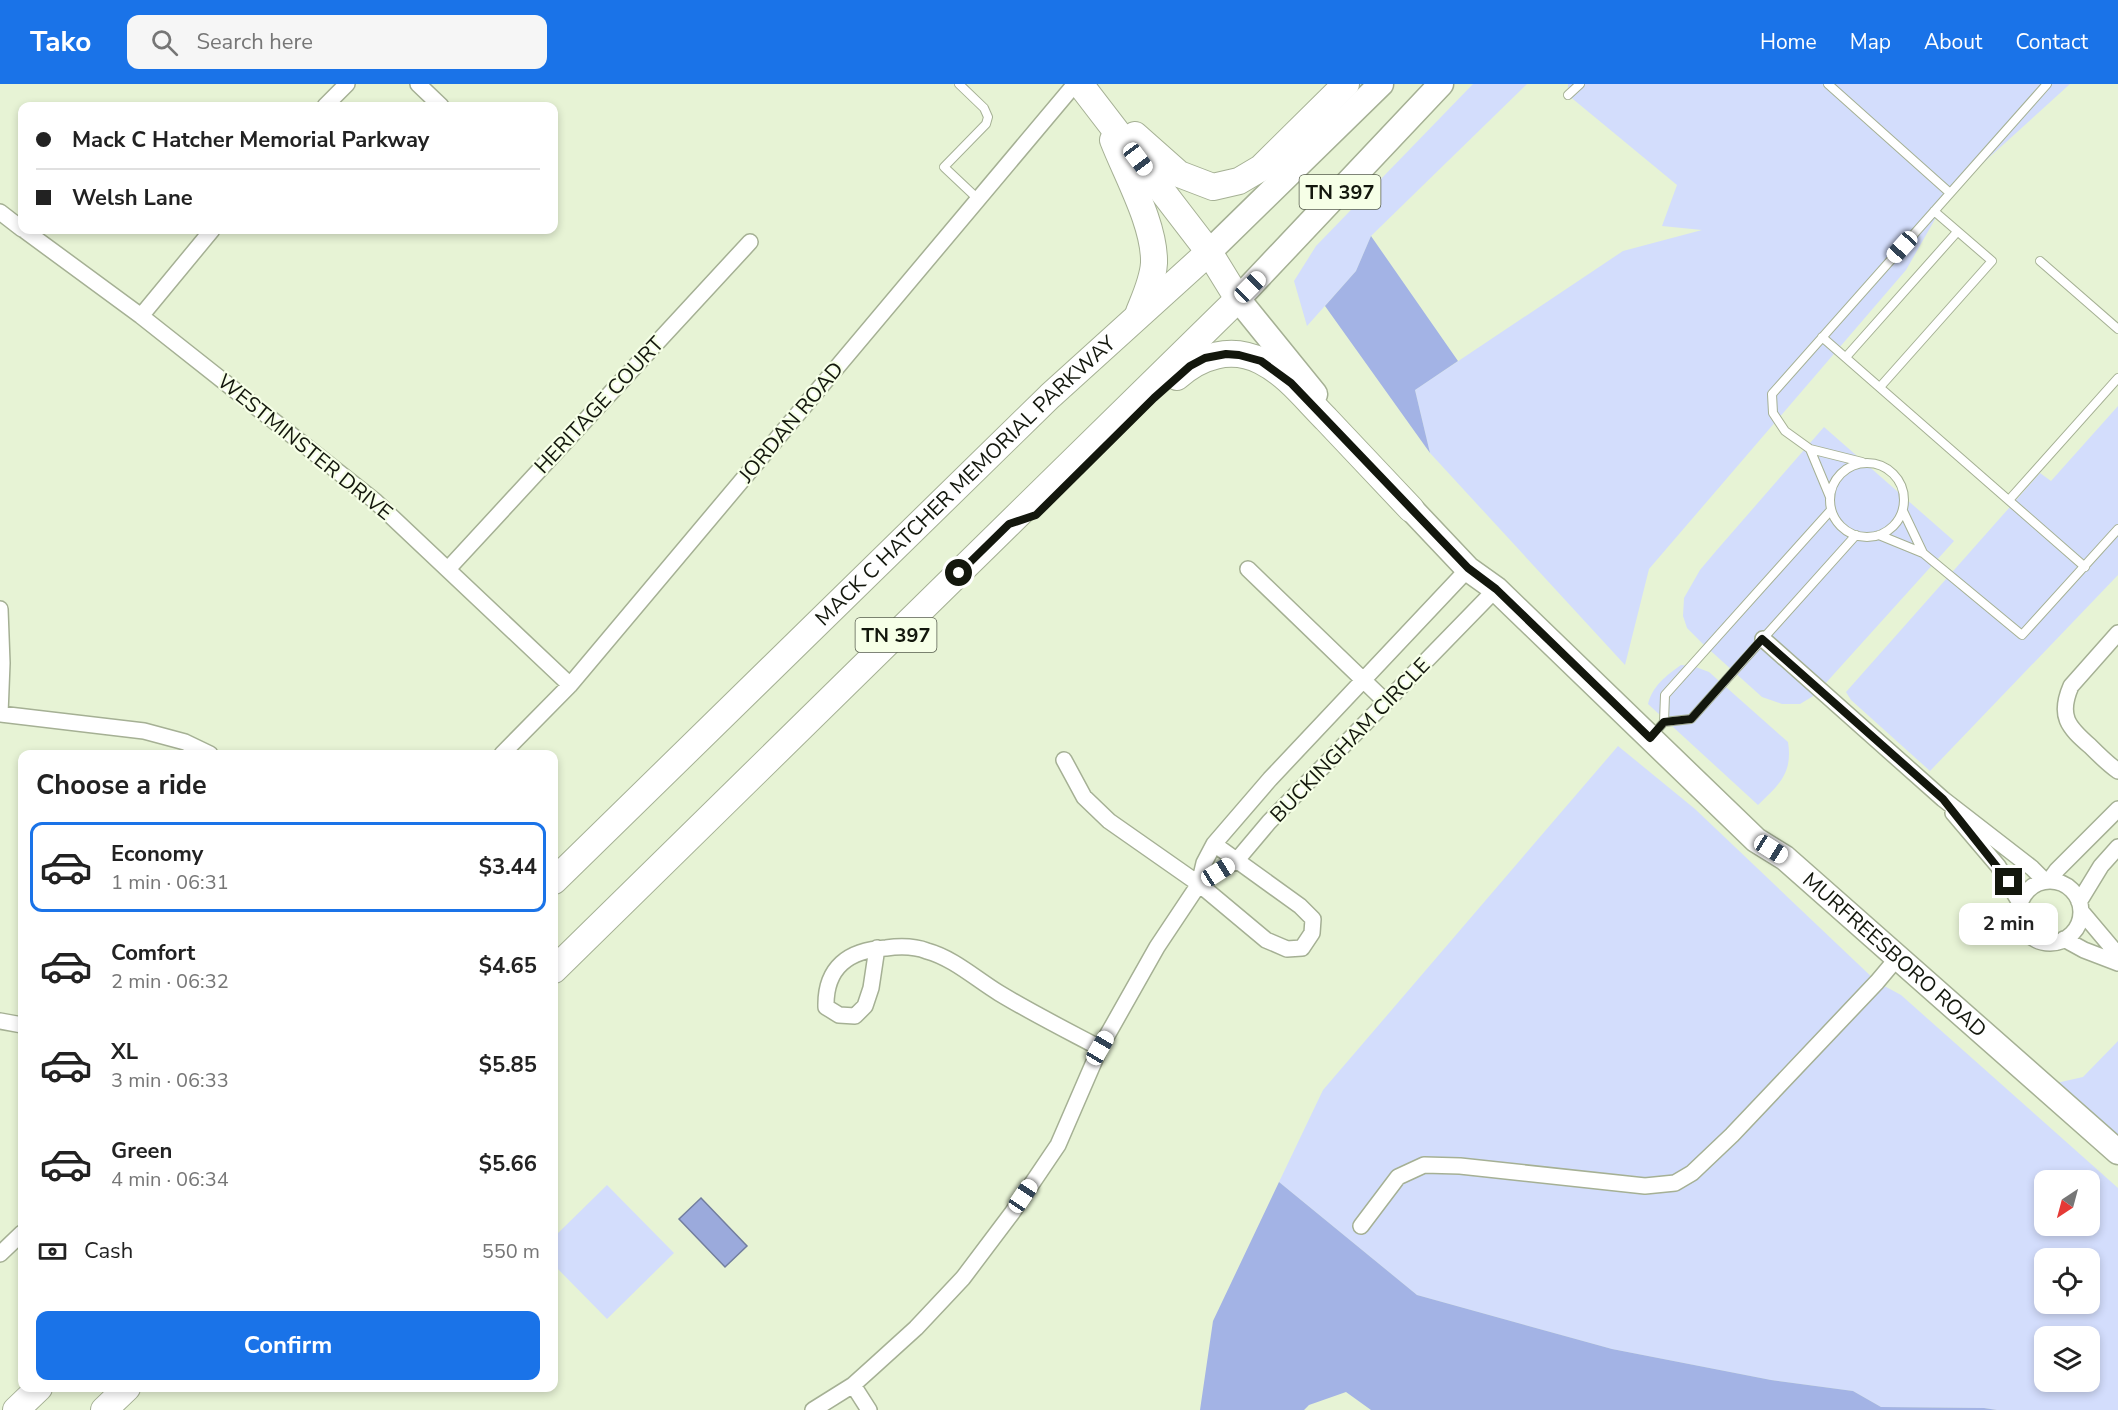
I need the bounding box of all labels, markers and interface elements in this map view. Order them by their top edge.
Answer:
search box [127,15,547,69]
text: Tako [30,23,91,61]
icon: search [148,26,181,59]
text: Search here [196,27,313,57]
text: Home [1760,28,1817,56]
text: Map [1850,28,1891,56]
text: About [1924,28,1982,56]
text: Contact [2015,28,2088,56]
text: Mack C Hatcher Memorial Parkway [72,125,429,155]
car [1120,139,1156,179]
road number: TN 397 [1300,175,1380,209]
text: Welsh Lane [72,183,193,213]
car [1883,228,1921,266]
car [1231,268,1269,306]
street label: MACK C HATCHER MEMORIAL PARKWAY [809,329,1122,632]
street label: HERITAGE COURT [528,330,670,480]
street label: JORDAN ROAD [732,356,850,489]
street label: WESTMINSTER DRIVE [212,368,398,526]
route start [945,559,972,586]
road number: TN 397 [856,618,936,652]
street label: BUCKINGHAM CIRCLE [1264,652,1436,828]
text: Choose a ride [36,767,207,804]
car [1751,832,1791,866]
text: Economy [111,839,203,869]
icon: car [39,840,93,894]
text: $3.44 [479,852,537,882]
car [1198,855,1238,889]
street label: MURFREESBORO ROAD [1797,866,1993,1044]
route end [1995,868,2022,895]
text: 1 min · 06:31 [111,869,229,896]
callout: 2 min [1960,903,2058,945]
text: 2 min [1983,910,2034,937]
text: Comfort [111,938,195,968]
icon: car [39,939,93,993]
text: $4.65 [479,951,537,981]
text: 2 min · 06:32 [111,968,229,995]
car [1083,1028,1117,1068]
text: XL [111,1037,138,1067]
icon: car [39,1038,93,1092]
text: $5.85 [479,1050,537,1080]
text: 3 min · 06:33 [111,1067,229,1094]
text: Green [111,1136,172,1166]
icon: car [39,1137,93,1191]
text: $5.66 [479,1149,537,1179]
text: 4 min · 06:34 [111,1166,229,1193]
north arrow [2034,1170,2100,1236]
map controls [2034,1170,2100,1392]
car [1005,1176,1041,1216]
icon: cash [36,1235,69,1268]
text: Cash [84,1236,133,1266]
text: 550 m [482,1238,540,1265]
button: locate [2034,1248,2100,1314]
button: Confirm [36,1311,540,1380]
button: layers [2034,1326,2100,1392]

